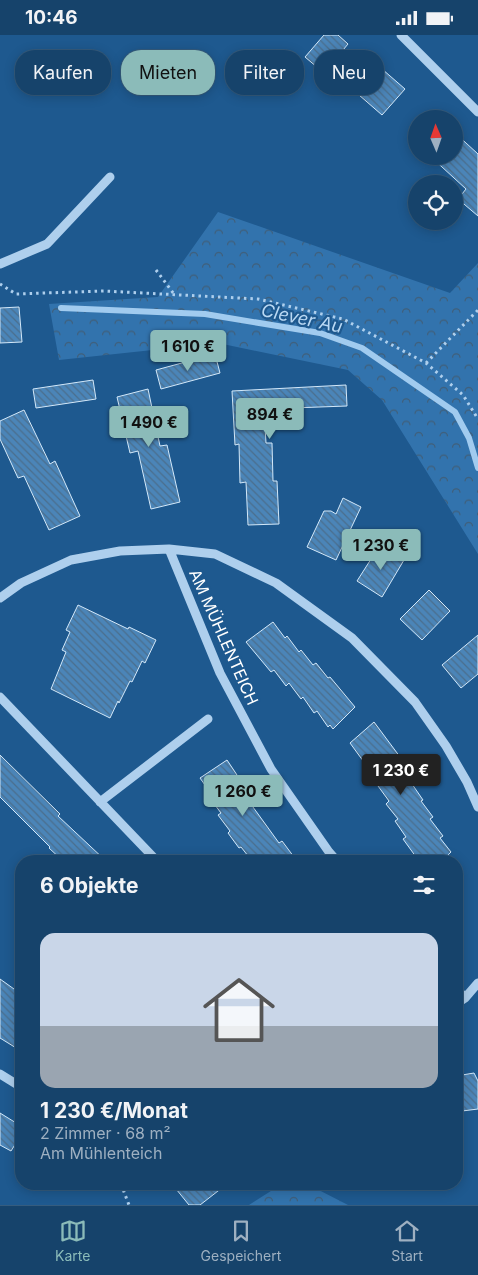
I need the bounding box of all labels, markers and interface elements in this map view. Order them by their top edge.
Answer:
text: 10:46 [25,6,78,29]
chip: Kaufen [15,50,111,95]
chip: Mieten [121,50,215,95]
chip: Filter [225,50,304,95]
chip: Neu [314,50,384,95]
north arrow [408,110,462,165]
map controls [408,110,463,230]
button: locate [408,175,463,230]
water label: Clever Au [259,299,345,337]
pin: 1 610 € [142,329,234,372]
text: 1 610 € [161,336,215,356]
pin: 894 € [235,397,305,440]
text: 894 € [247,404,293,424]
pin: 1 490 € [103,405,195,448]
text: 1 490 € [120,412,178,432]
pin: 1 230 € [335,529,427,571]
text: 1 230 € [353,535,409,555]
street label: AM MÜHLENTEICH [185,566,263,708]
pin: 1 230 € [355,753,447,796]
text: 1 230 € [373,760,429,780]
pin: 1 260 € [197,775,289,817]
text: 1 260 € [215,781,271,801]
icon: filters [410,871,438,899]
text: 6 Objekte [40,873,138,898]
icon: home [194,965,284,1055]
text: 1 230 €/Monat [40,1098,188,1123]
text: 2 Zimmer · 68 m² [40,1123,171,1143]
text: Am Mühlenteich [40,1143,162,1163]
tab: Karte [55,1217,90,1264]
tab: Gespeichert [201,1217,281,1264]
tab: Start [391,1217,423,1264]

